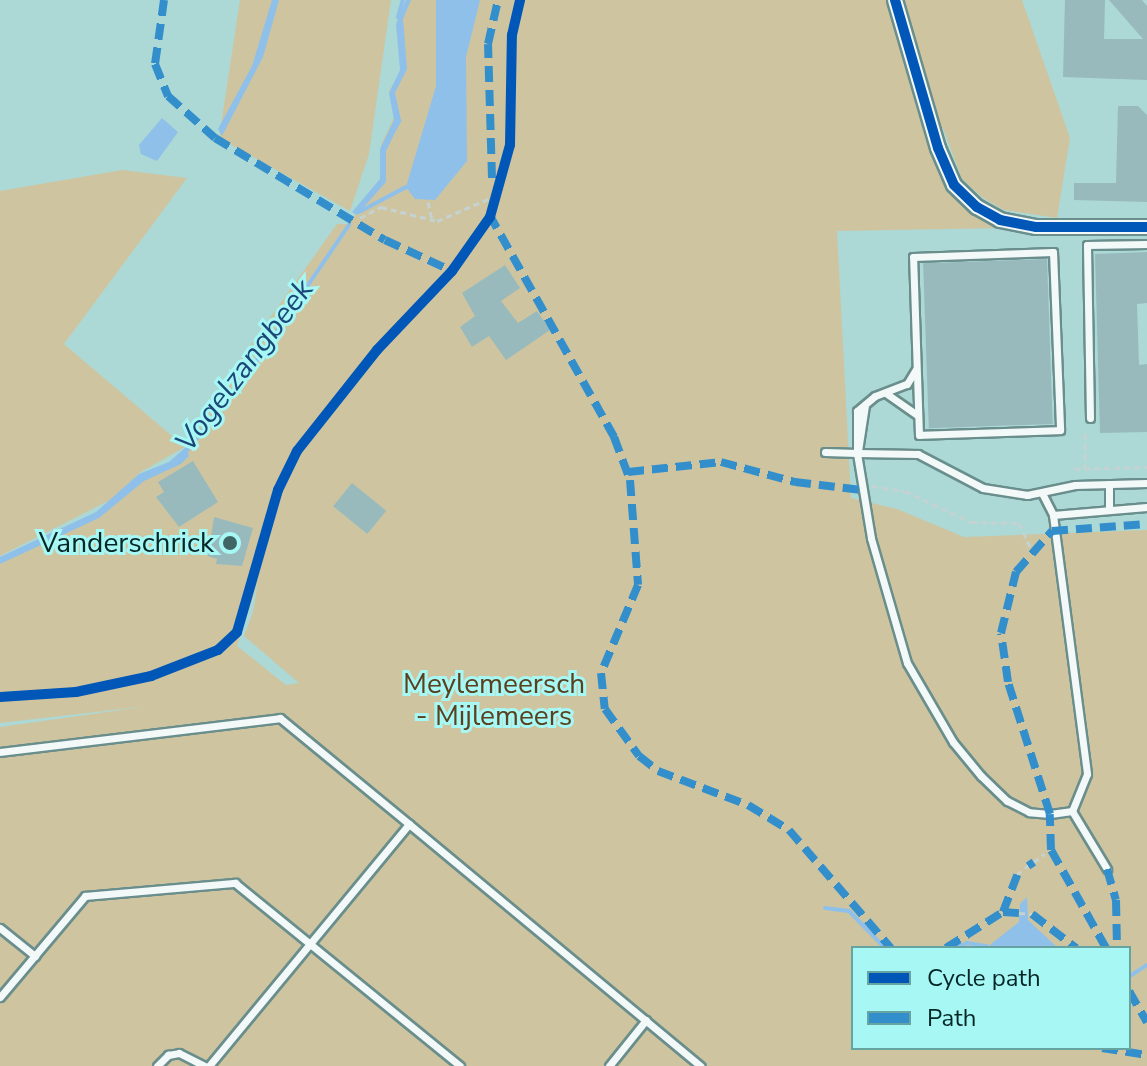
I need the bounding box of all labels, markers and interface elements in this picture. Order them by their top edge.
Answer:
water label: Vogelzangbeek [168,273,322,459]
place label: Vanderschrick [39,526,214,560]
marker: Vanderschrick [221,534,239,552]
park label: Meylemeersch - Mijlemeers [403,667,585,733]
legend [851,946,1131,1050]
text: Cycle path [927,962,1041,994]
text: Path [927,1002,976,1034]

